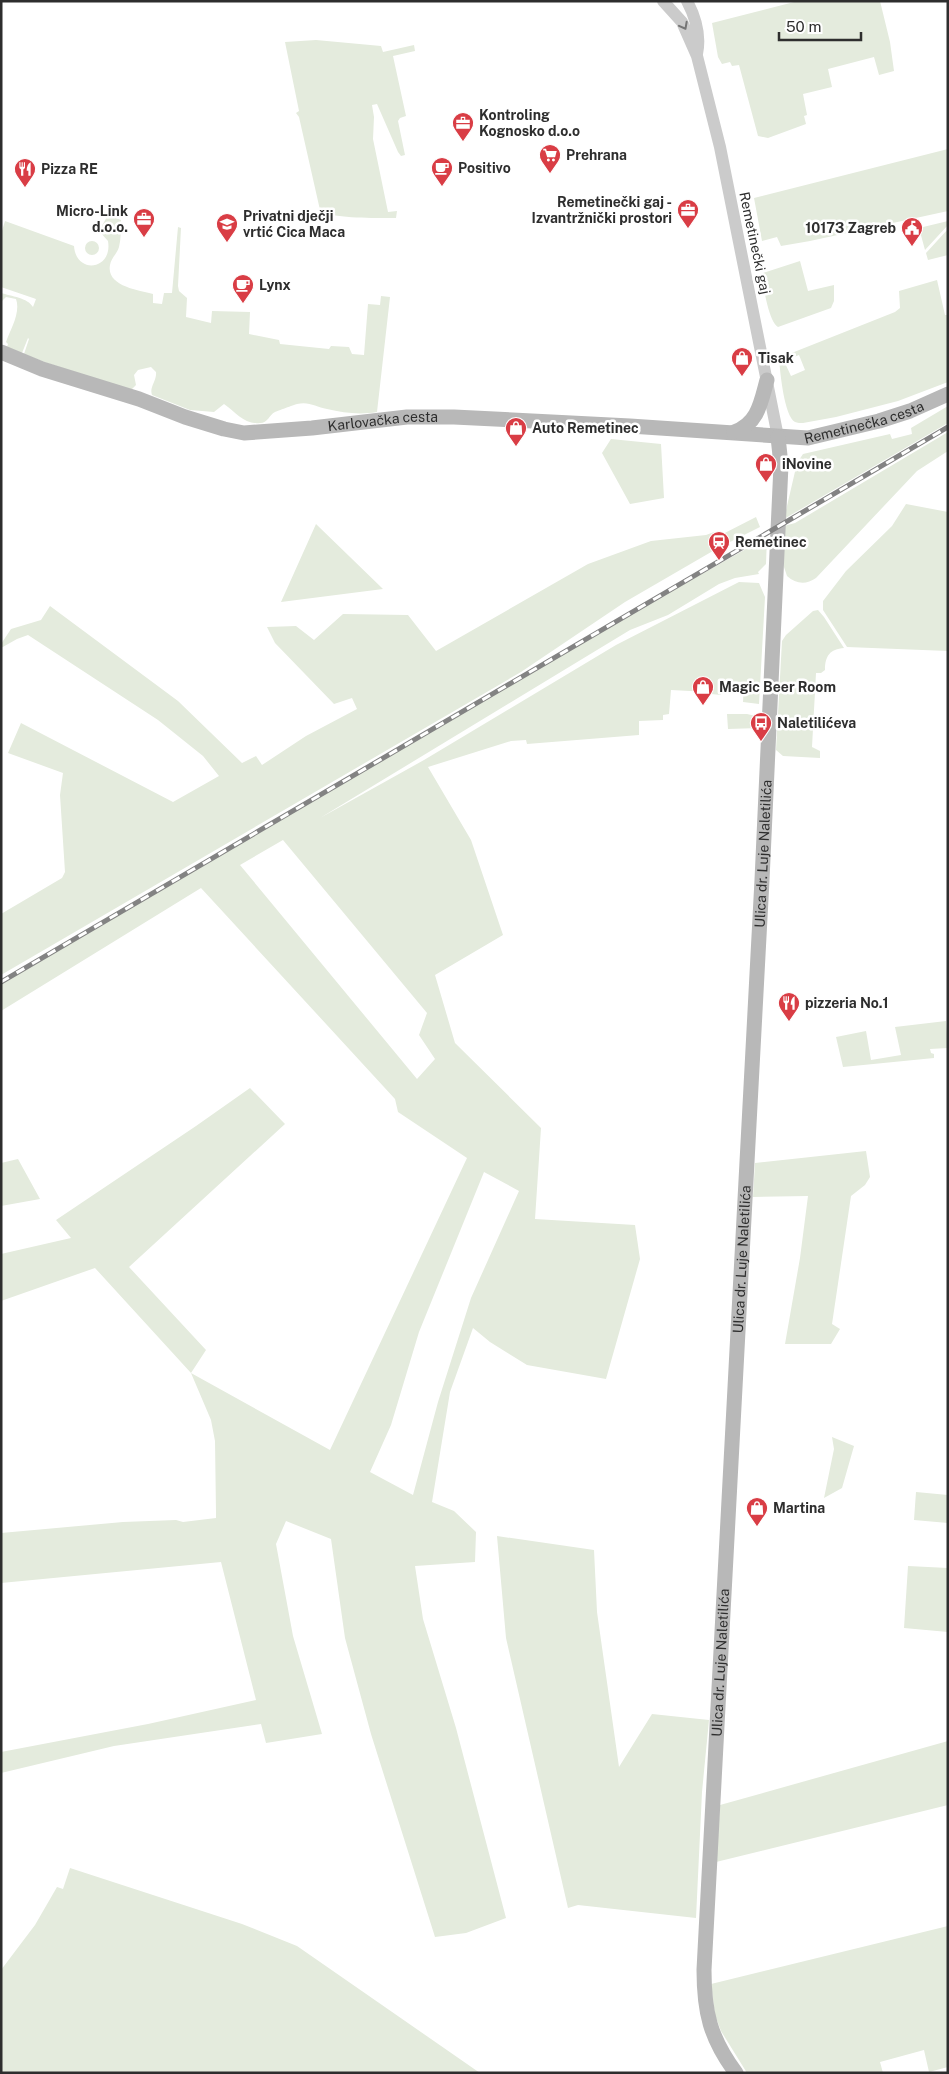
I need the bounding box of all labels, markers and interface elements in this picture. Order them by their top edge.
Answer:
scale bar [779,10,862,42]
text: 50 m [786,18,821,35]
one-way arrow [678,21,688,30]
place label: Kontroling Kognosko d.o.o [479,107,580,139]
office icon: Kontroling Kognosko d.o.o [451,111,475,142]
supermarket icon: Prehrana [538,143,562,174]
place label: Prehrana [566,147,627,163]
cafe icon: Positivo [430,156,454,187]
restaurant icon: Pizza RE [13,157,37,188]
place label: Positivo [458,160,511,176]
place label: Pizza RE [41,161,98,177]
street label: Remetinečki gaj [736,190,774,296]
place label: Remetinečki gaj - Izvantržnički prostori [532,194,672,226]
office icon: Remetinečki gaj - Izvantržnički prostori [676,198,700,229]
place label: Micro-Link d.o.o. [56,203,128,235]
office icon: Micro-Link d.o.o. [132,207,156,238]
place label: Privatni dječji vrtić Cica Maca [243,208,345,240]
school or university icon: Privatni dječji vrtić Cica Maca [215,212,239,243]
public building icon: 10173 Zagreb [900,216,924,247]
place label: 10173 Zagreb [805,220,896,236]
cafe icon: Lynx [231,273,255,304]
place label: Lynx [259,277,291,293]
shop icon: Tisak [730,346,754,377]
place label: Tisak [758,350,794,366]
street label: Remetinečka cesta [802,398,926,447]
street label: Karlovačka cesta [327,409,438,434]
shop icon: Auto Remetinec [504,416,528,447]
place label: Auto Remetinec [532,420,639,436]
shop icon: iNovine [754,452,778,483]
place label: iNovine [782,456,832,472]
station icon: Remetinec [707,530,731,561]
place label: Remetinec [735,534,807,550]
shop icon: Magic Beer Room [691,675,715,706]
place label: Magic Beer Room [719,679,836,695]
bus stop icon: Naletilićeva [749,711,773,742]
place label: Naletilićeva [777,715,856,731]
street label: Ulica dr. Luje Naletilića [751,779,775,928]
restaurant icon: pizzeria No.1 [777,991,801,1022]
place label: pizzeria No.1 [805,995,889,1011]
street label: Ulica dr. Luje Naletilića [730,1185,754,1334]
shop icon: Martina [745,1496,769,1527]
place label: Martina [773,1500,825,1516]
street label: Ulica dr. Luje Naletilića [708,1588,732,1737]

